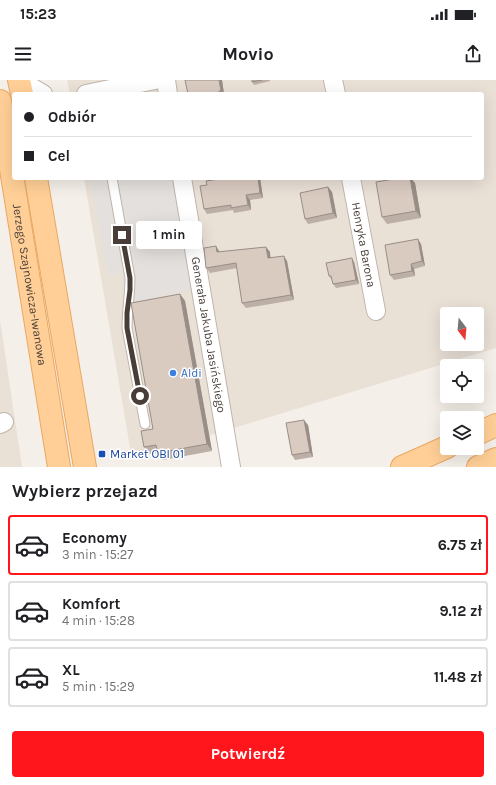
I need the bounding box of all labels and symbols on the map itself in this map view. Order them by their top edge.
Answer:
street label: Henryka Barona [349,201,378,289]
street label: Jerzego Szajnowicza-Iwanowa [10,203,50,366]
callout: 1 min [136,221,202,249]
route end [113,226,131,244]
street label: Generała Jakuba Jasińskiego [188,256,229,414]
north arrow [440,307,484,351]
place label: Aldi [181,366,202,380]
marker: Aldi [168,368,178,378]
route start [131,387,149,405]
place label: Market OBI 01 [110,447,184,461]
marker: Market OBI 01 [97,449,107,459]

